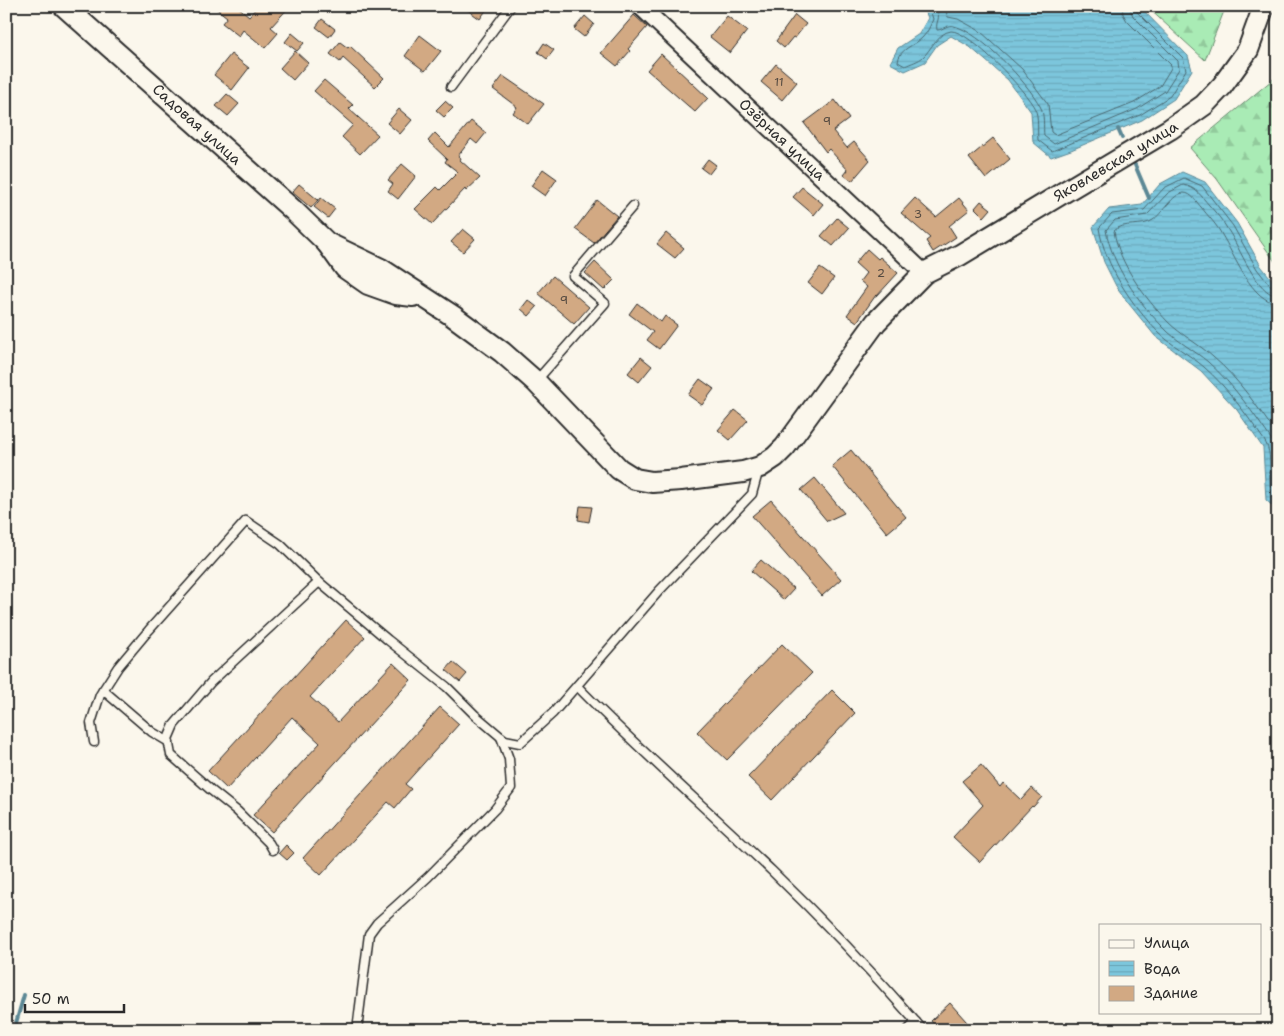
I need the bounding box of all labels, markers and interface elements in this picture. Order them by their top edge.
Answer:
house number: 11 [774,74,784,90]
street label: Садовая улица [148,79,246,170]
street label: Озёрная улица [734,94,830,186]
house number: 9 [823,113,831,129]
street label: Яковлевская улица [1050,116,1182,206]
house number: 3 [914,206,922,222]
house number: 2 [877,265,885,281]
house number: 9 [560,292,568,308]
legend [1099,924,1262,1014]
text: Улица [1144,933,1190,953]
text: Вода [1144,959,1181,979]
scale bar [25,981,124,1013]
text: Здание [1144,983,1198,1003]
text: 50 m [32,989,70,1009]

